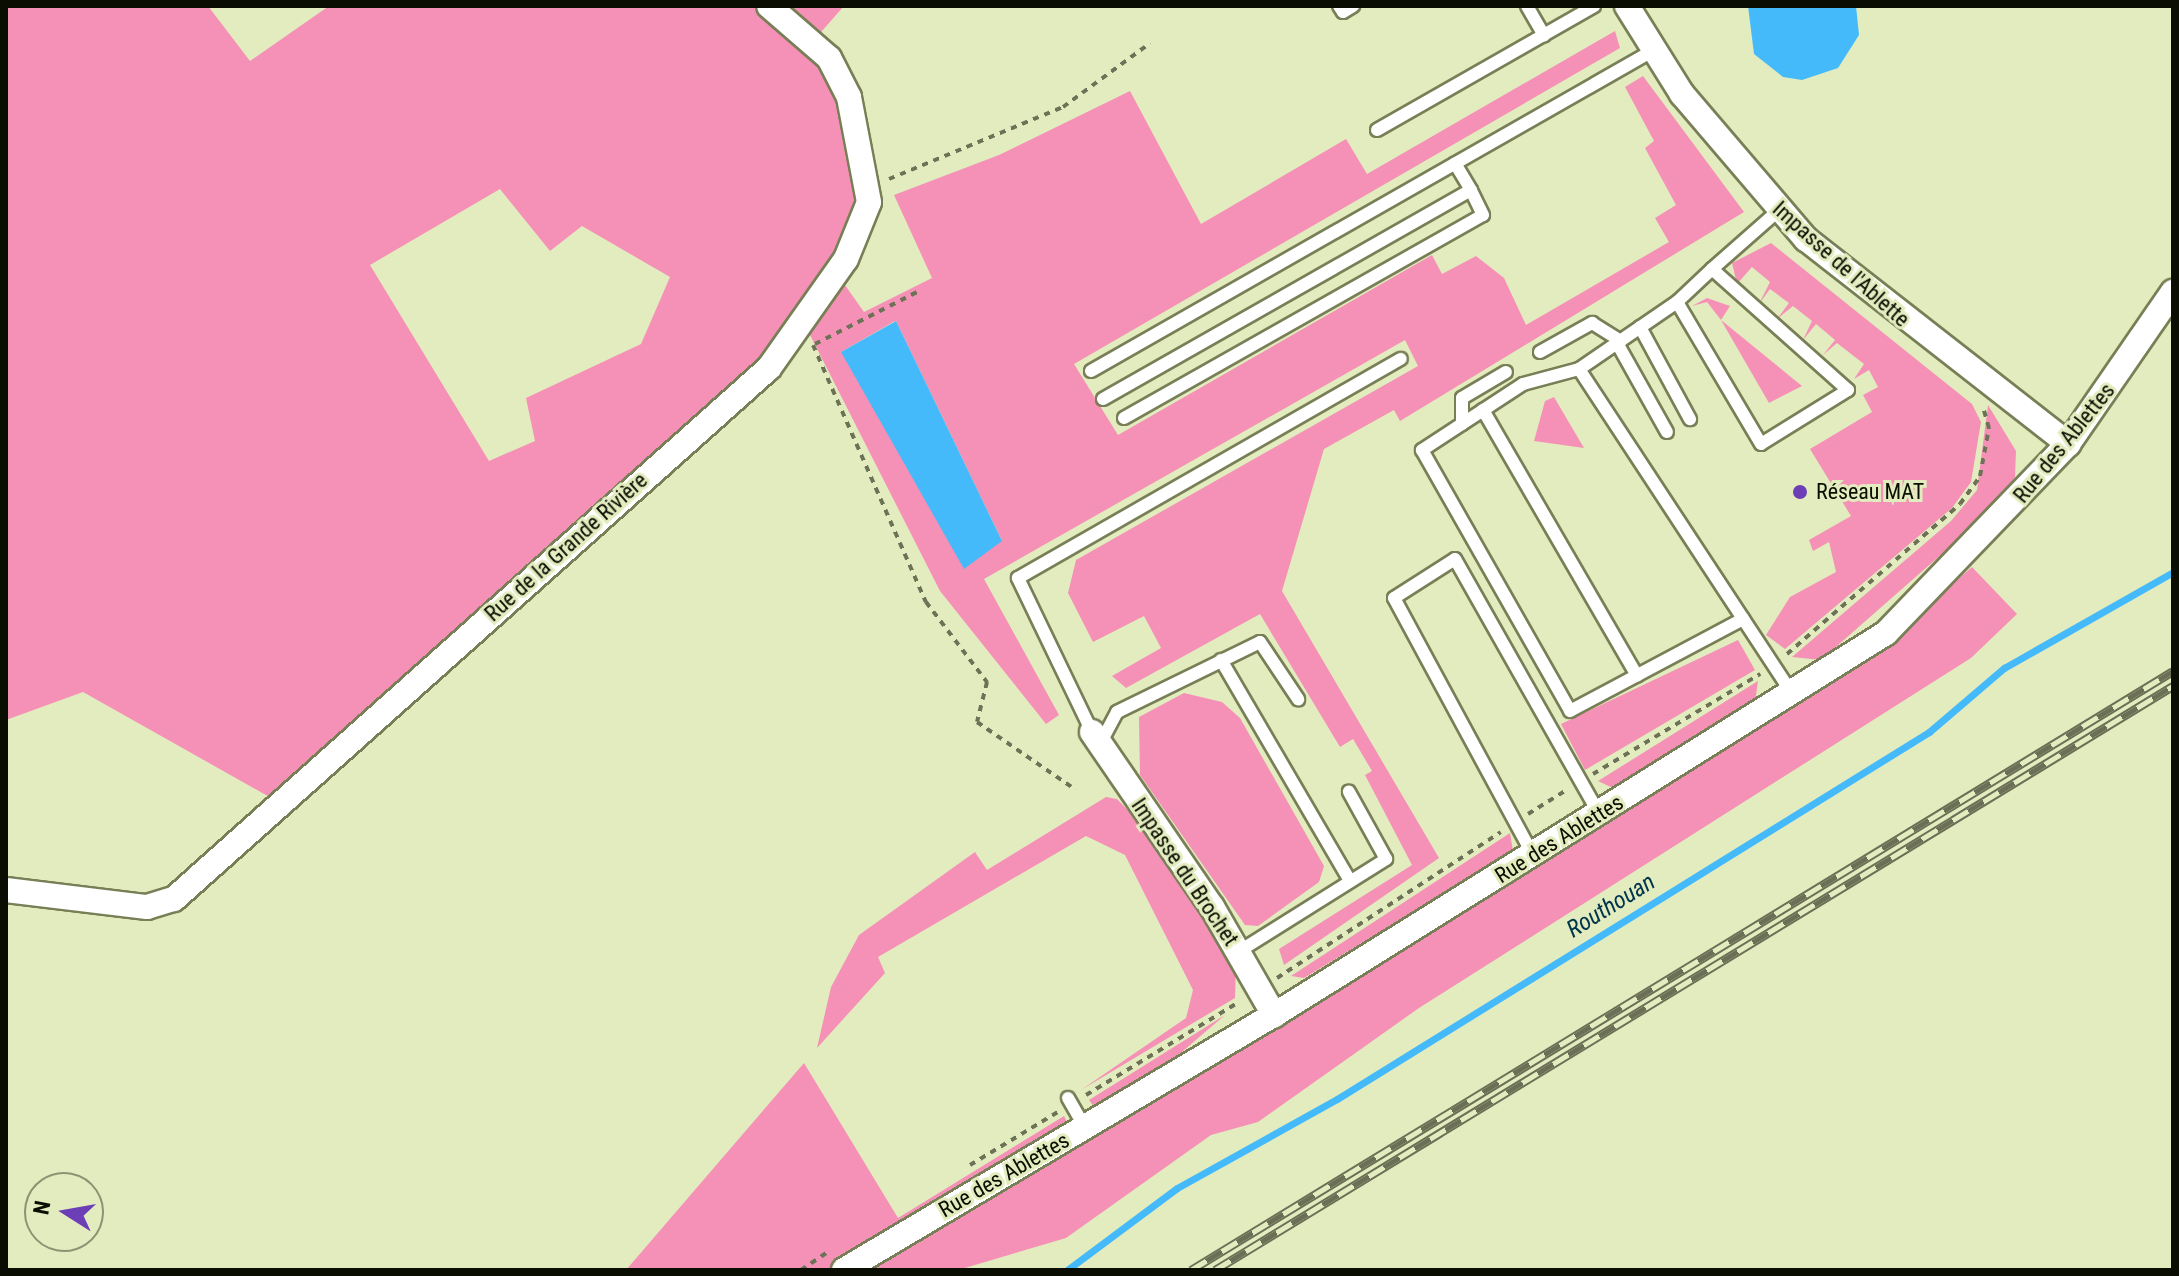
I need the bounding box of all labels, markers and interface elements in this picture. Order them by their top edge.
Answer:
street label: Impasse de l'Ablette [1767,196,1915,332]
street label: Rue des Ablettes [2008,378,2120,508]
street label: Rue de la Grande Rivière [479,467,653,627]
place label: Réseau MAT [1816,479,1924,505]
marker: Réseau MAT [1791,483,1809,501]
street label: Rue des Ablettes [1490,789,1628,889]
street label: Impasse du Brochet [1126,793,1244,951]
water label: Routhouan [1561,868,1661,944]
street label: Rue des Ablettes [934,1127,1074,1223]
north arrow [24,1172,104,1252]
text: N [28,1199,55,1217]

